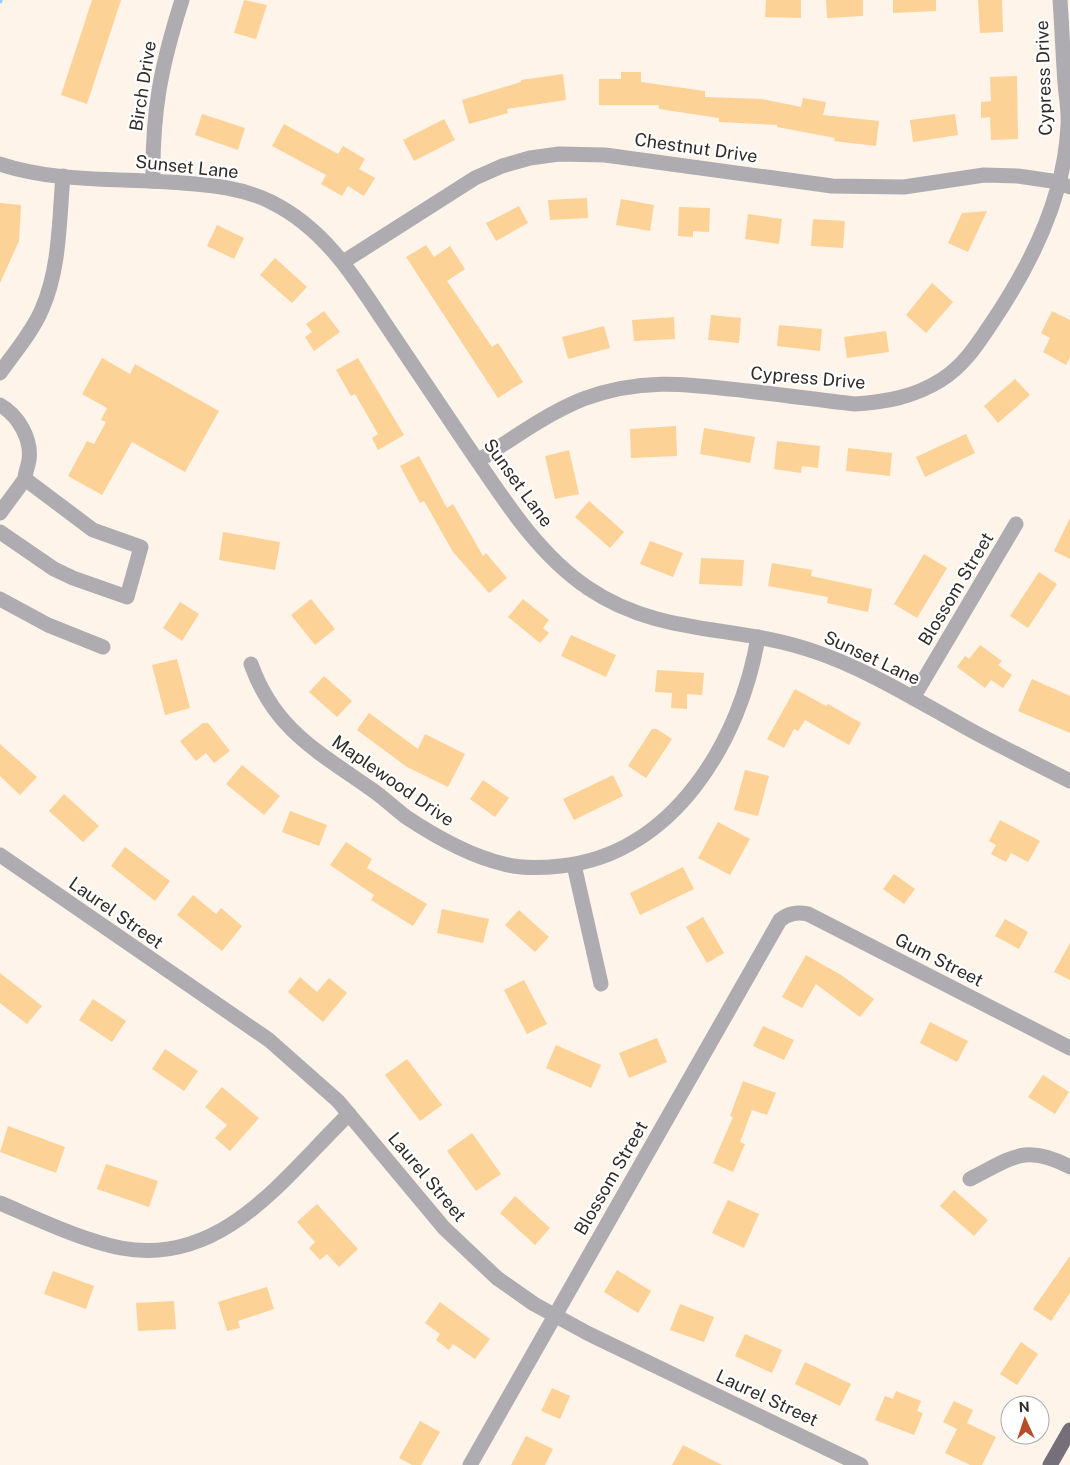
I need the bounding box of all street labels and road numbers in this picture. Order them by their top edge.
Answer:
street label: Cypress Drive [1031,20,1056,136]
street label: Birch Drive [125,39,160,133]
street label: Chestnut Drive [633,128,759,167]
street label: Sunset Lane [134,151,240,182]
street label: Cypress Drive [750,362,866,393]
street label: Sunset Lane [479,435,557,531]
street label: Blossom Street [914,528,998,649]
street label: Sunset Lane [821,626,924,689]
street label: Maplewood Drive [328,731,458,830]
street label: Laurel Street [65,872,167,953]
street label: Gum Street [892,928,987,991]
street label: Blossom Street [569,1117,652,1238]
street label: Laurel Street [384,1128,471,1226]
street label: Laurel Street [713,1365,822,1430]

